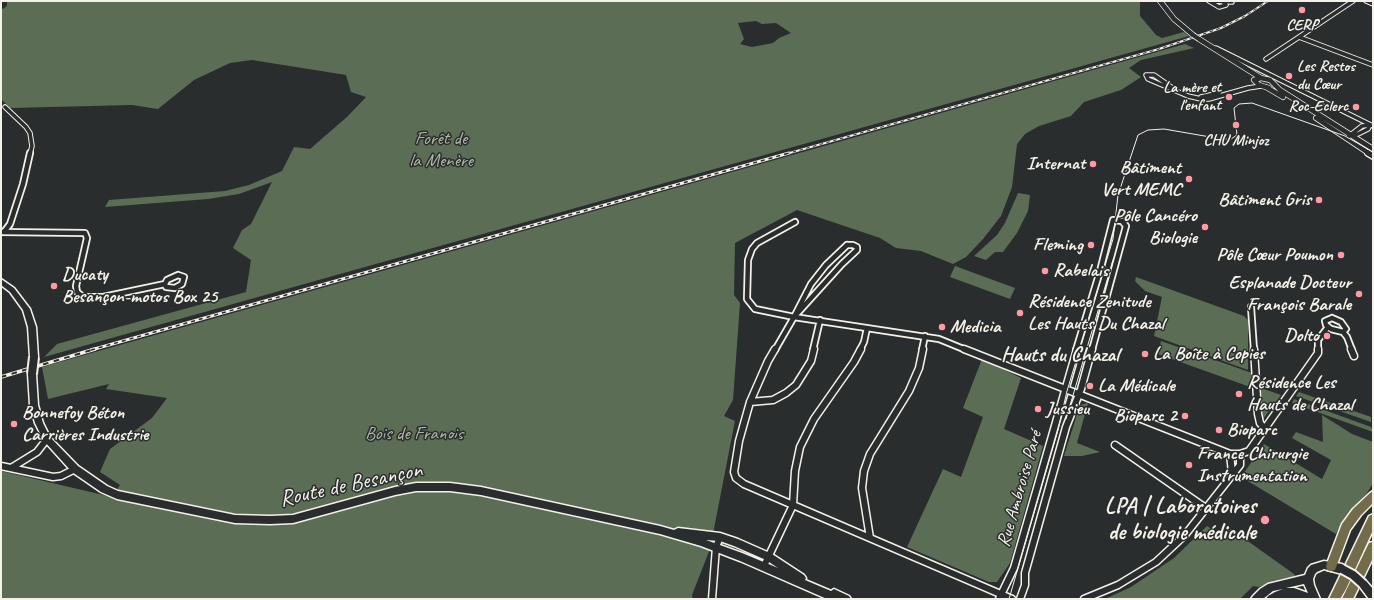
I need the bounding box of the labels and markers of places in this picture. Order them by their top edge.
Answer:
marker: CERP [1297,5,1307,15]
place label: CERP [1286,16,1318,36]
place label: Les Restos du Cœur [1297,57,1355,95]
marker: Les Restos du Cœur [1284,71,1294,81]
place label: La mère et l'enfant [1163,78,1221,116]
marker: La mère et l'enfant [1224,92,1234,102]
place label: Roc-Eclerc [1288,97,1348,117]
marker: Roc-Eclerc [1351,102,1361,112]
marker: CHU Minjoz [1231,120,1241,130]
place label: CHU Minjoz [1204,131,1268,151]
place label: Internat [1026,153,1085,175]
place label: Bâtiment Vert MEMC [1101,157,1181,201]
marker: Internat [1088,159,1098,169]
marker: Bâtiment Vert MEMC [1184,174,1194,184]
place label: Bâtiment Gris [1218,189,1311,211]
marker: Bâtiment Gris [1314,195,1324,205]
place label: Pôle Cancéro Biologie [1114,205,1197,249]
marker: Pôle Cancéro Biologie [1200,222,1210,232]
place label: Fleming [1033,234,1083,256]
marker: Fleming [1086,240,1096,250]
place label: Pôle Cœur Poumon [1217,244,1333,266]
marker: Pôle Cœur Poumon [1336,250,1346,260]
place label: Rabelais [1053,260,1108,282]
place label: Ducaty Besançon-motos Box 25 [62,264,217,308]
marker: Rabelais [1040,266,1050,276]
place label: Esplanade Docteur François Barale [1228,272,1351,316]
marker: Ducaty Besançon-motos Box 25 [49,281,59,291]
marker: Esplanade Docteur François Barale [1354,289,1364,299]
place label: Résidence Zenitude Les Hauts Du Chazal [1028,291,1164,335]
marker: Résidence Zenitude Les Hauts Du Chazal [1015,308,1025,318]
place label: Medicia [950,316,1001,338]
marker: Medicia [937,322,947,332]
place label: Dolto [1284,325,1319,347]
marker: Dolto [1322,331,1332,341]
place label: La Boîte à Copies [1153,343,1265,365]
marker: La Boîte à Copies [1140,349,1150,359]
place label: Résidence Les Hauts de Chazal [1247,372,1353,416]
place label: La Médicale [1098,375,1175,397]
marker: La Médicale [1085,381,1095,391]
marker: Résidence Les Hauts de Chazal [1234,389,1244,399]
place label: Jussieu [1046,398,1089,420]
place label: Bonnefoy Béton Carrières Industrie [22,402,148,446]
marker: Jussieu [1033,404,1043,414]
place label: Bioparc 2 [1114,405,1177,427]
marker: Bioparc 2 [1180,411,1190,421]
marker: Bonnefoy Béton Carrières Industrie [9,419,19,429]
place label: Bioparc [1227,419,1277,441]
marker: Bioparc [1214,425,1224,435]
place label: France Chirurgie Instrumentation [1197,443,1307,487]
marker: France Chirurgie Instrumentation [1184,460,1194,470]
place label: LPA | Laboratoires de biologie médicale [1105,493,1256,547]
marker: LPA | Laboratoires de biologie médicale [1259,514,1271,526]

